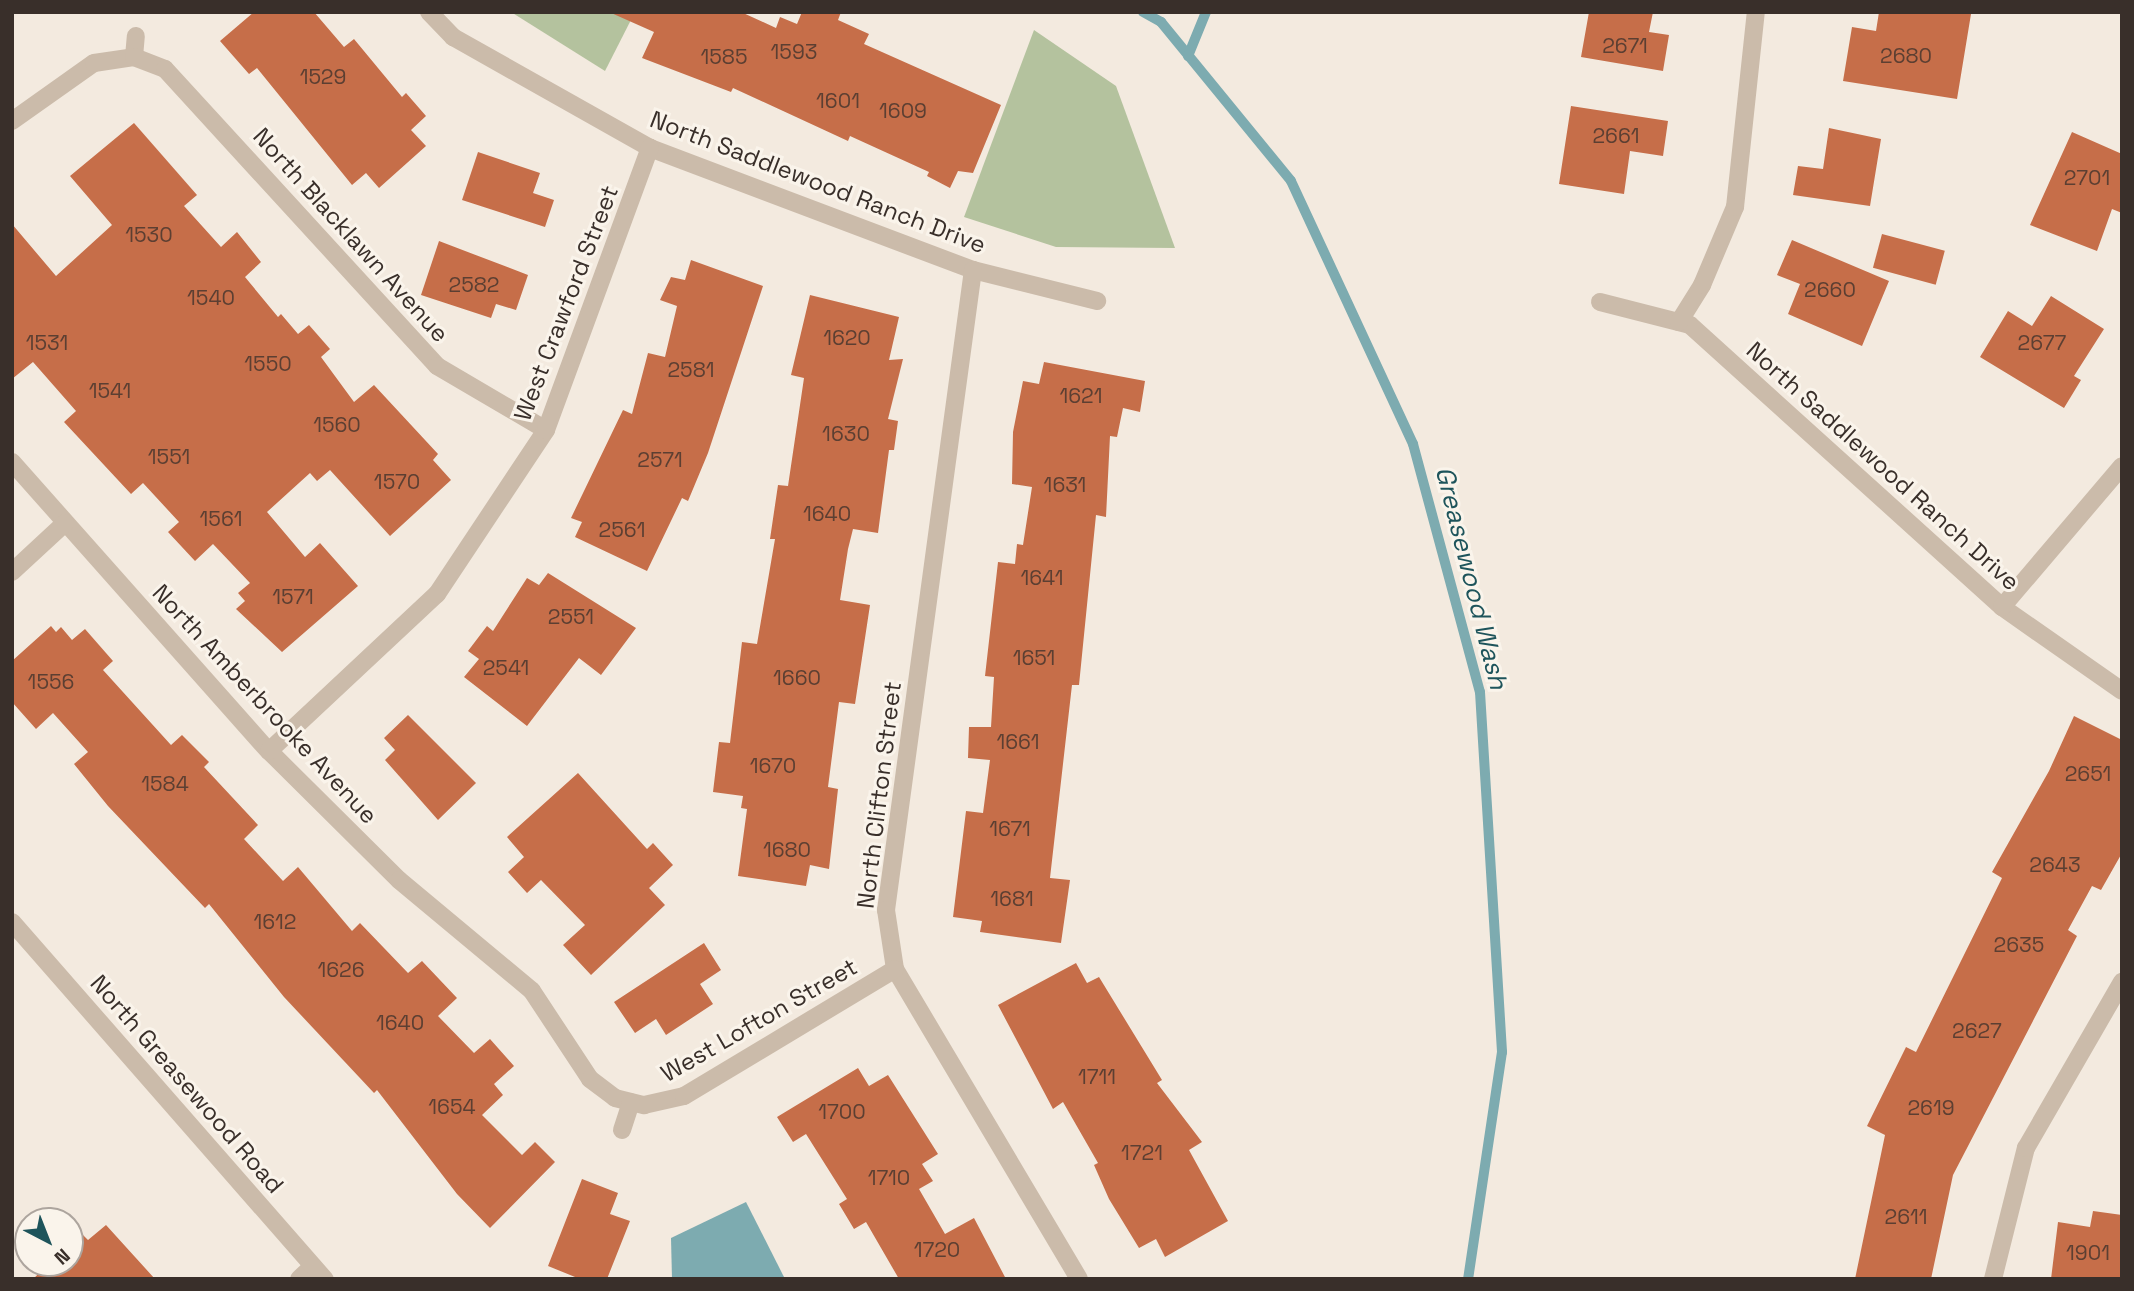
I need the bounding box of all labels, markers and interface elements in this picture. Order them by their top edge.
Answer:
house number: 2671 [1602,33,1648,59]
house number: 1593 [771,39,817,65]
house number: 2680 [1880,43,1932,69]
house number: 1585 [700,44,748,70]
house number: 1529 [300,64,346,90]
house number: 1601 [816,88,860,114]
house number: 1609 [879,98,927,124]
street label: North Saddlewood Ranch Drive [646,105,990,259]
street label: North Blacklawn Avenue [247,122,455,348]
house number: 2661 [1592,123,1640,149]
house number: 2701 [2064,165,2110,191]
street label: West Crawford Street [508,181,624,425]
house number: 1530 [125,222,173,248]
house number: 2582 [449,272,499,298]
house number: 2660 [1804,277,1856,303]
house number: 1540 [187,285,235,311]
house number: 1620 [823,325,871,351]
house number: 1531 [26,330,68,356]
house number: 2677 [2018,330,2066,356]
street label: North Saddlewood Ranch Drive [1741,336,2025,596]
house number: 1550 [244,351,292,377]
house number: 2581 [667,357,715,383]
house number: 1541 [89,378,131,404]
house number: 1621 [1060,383,1102,409]
house number: 1560 [313,412,361,438]
house number: 1630 [822,421,870,447]
house number: 1551 [148,444,190,470]
house number: 2571 [637,447,683,473]
water label: Greasewood Wash [1428,463,1514,693]
house number: 1570 [374,469,420,495]
house number: 1631 [1044,472,1086,498]
house number: 1640 [803,501,851,527]
house number: 1561 [200,506,242,532]
house number: 2561 [599,517,645,543]
house number: 1641 [1020,565,1064,591]
street label: North Amberbrooke Avenue [146,578,384,830]
house number: 1571 [272,584,314,610]
house number: 2551 [548,604,594,630]
house number: 1651 [1013,645,1055,671]
house number: 2541 [483,655,529,681]
house number: 1660 [773,665,821,691]
house number: 1556 [28,669,74,695]
street label: North Clifton Street [851,680,907,910]
house number: 1661 [996,729,1040,755]
house number: 1670 [750,753,796,779]
house number: 2651 [2065,761,2111,787]
house number: 1584 [141,771,189,797]
house number: 1671 [989,816,1031,842]
house number: 1680 [763,837,811,863]
house number: 2643 [2029,852,2081,878]
house number: 1681 [990,886,1034,912]
house number: 1612 [253,909,297,935]
house number: 2635 [1994,932,2044,958]
street label: West Lofton Street [656,952,862,1088]
house number: 1626 [317,957,365,983]
street label: North Greasewood Road [84,969,290,1199]
house number: 1640 [376,1010,424,1036]
house number: 2627 [1952,1018,2002,1044]
house number: 1711 [1078,1064,1116,1090]
house number: 1654 [428,1094,476,1120]
house number: 2619 [1907,1095,1955,1121]
house number: 1700 [818,1099,866,1125]
house number: 1721 [1121,1140,1163,1166]
house number: 1710 [868,1165,910,1191]
house number: 2611 [1884,1204,1928,1230]
north arrow [14,1207,84,1277]
house number: 1720 [914,1237,960,1263]
house number: 1901 [2066,1240,2110,1266]
text: N [49,1243,75,1270]

